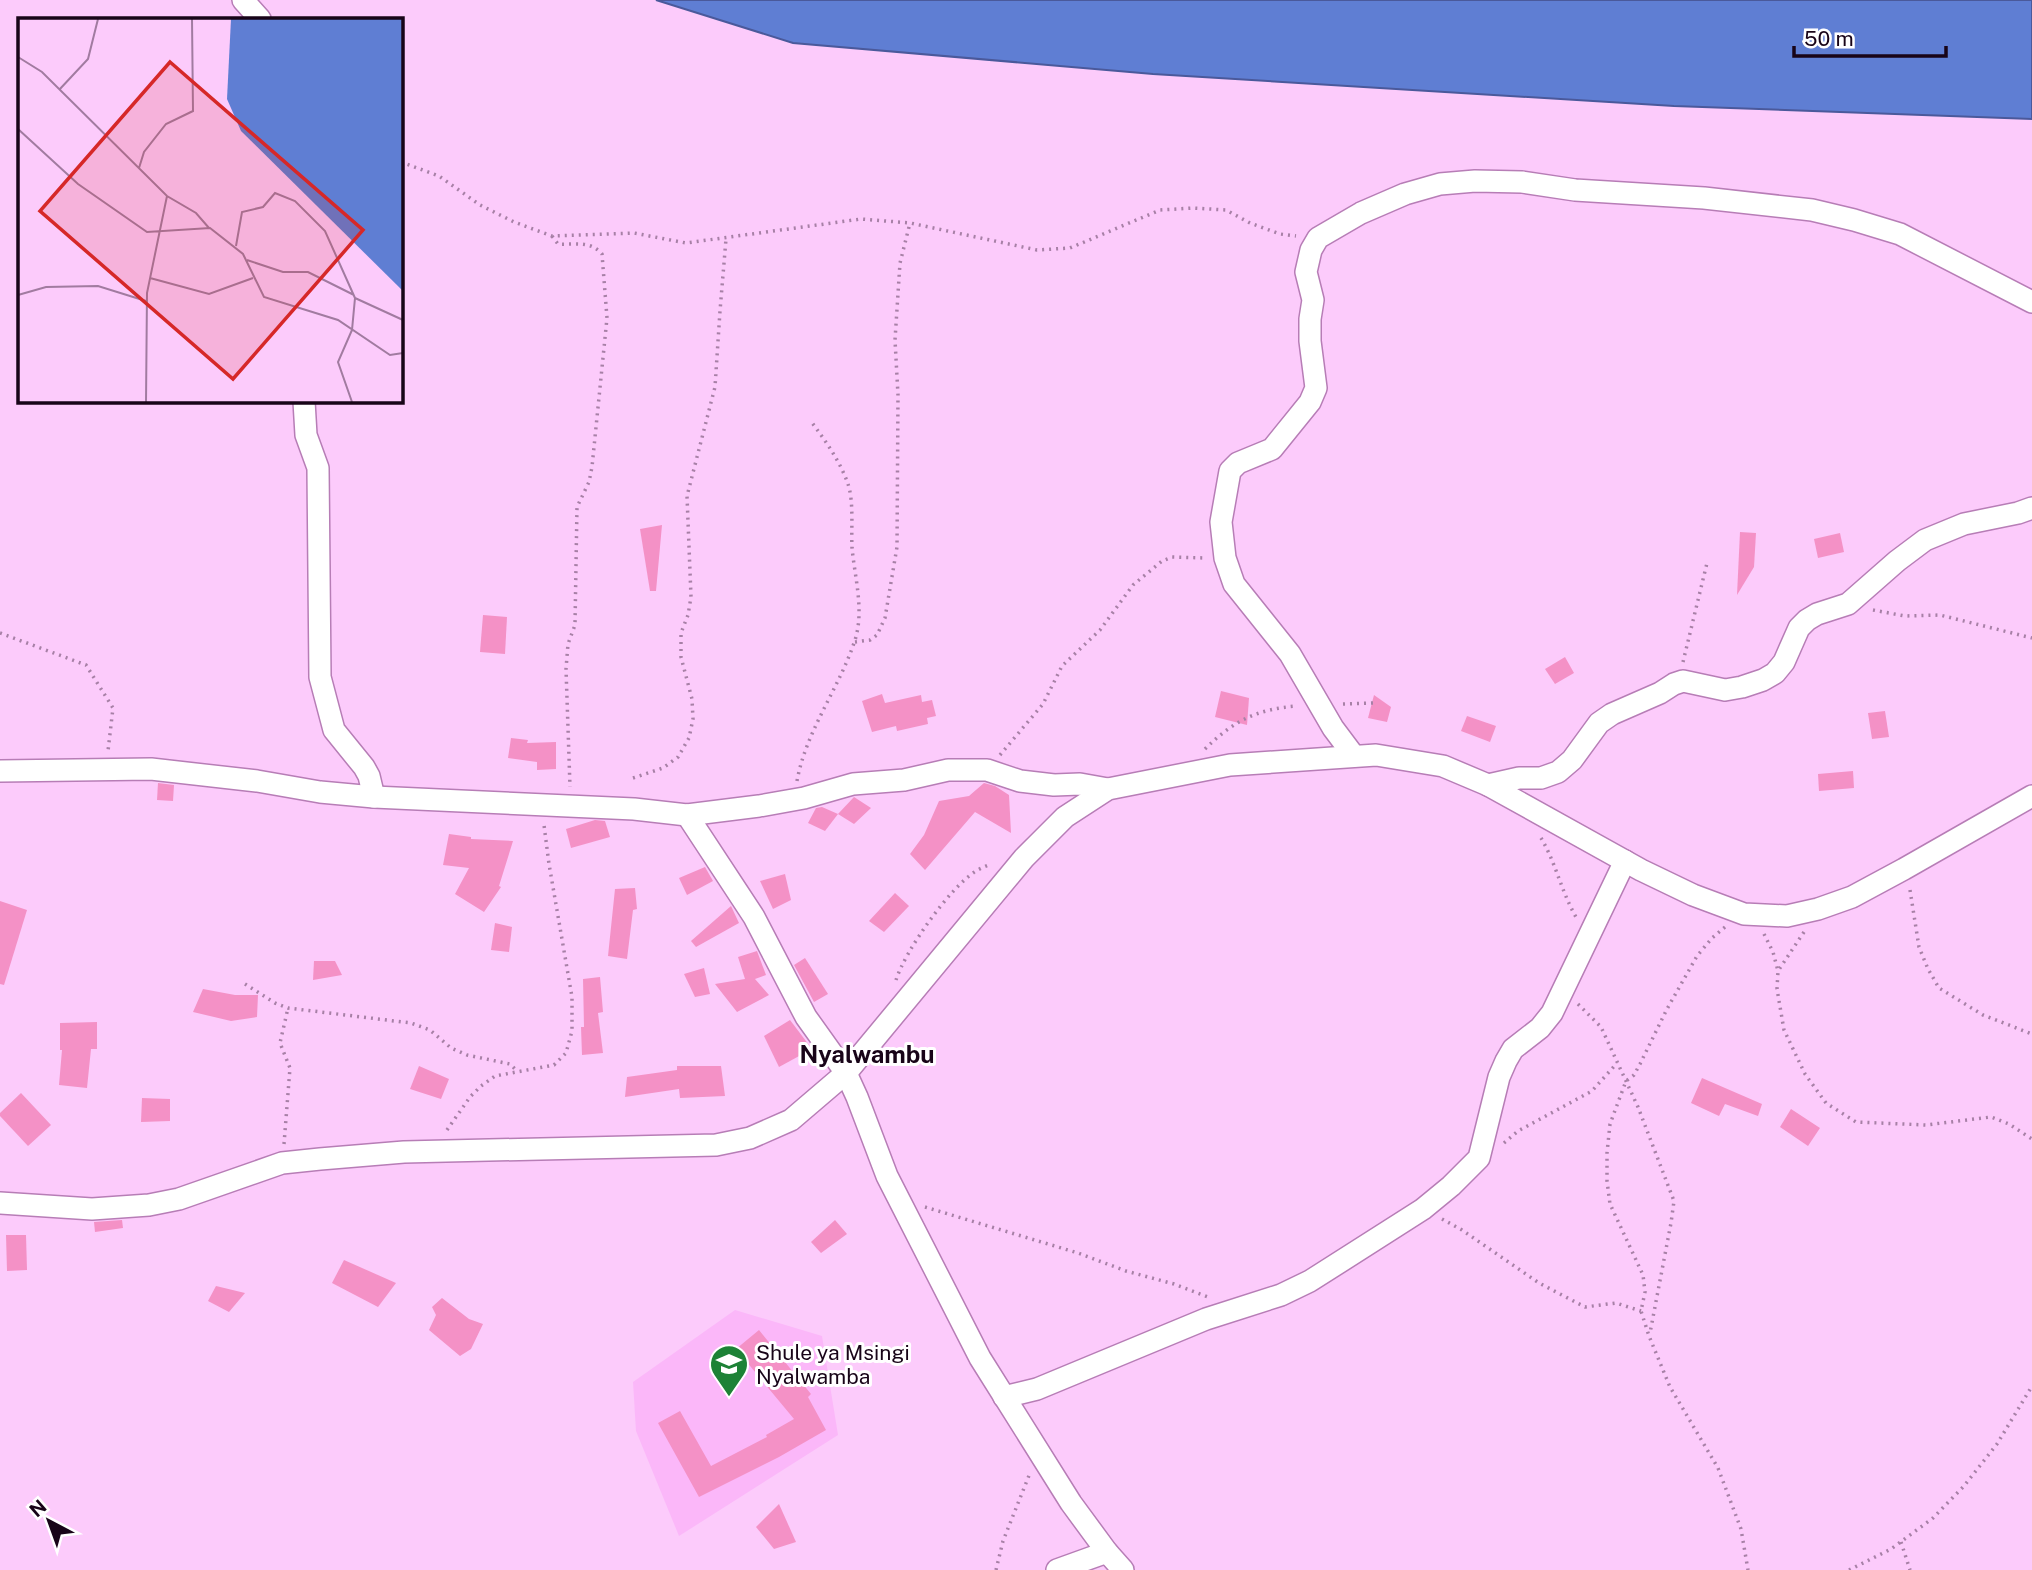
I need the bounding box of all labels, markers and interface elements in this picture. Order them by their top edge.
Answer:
scale bar [1794,14,1946,58]
inset map [18,18,402,402]
text: 50 m [1804,26,1854,51]
district label: Nyalwambu [799,1040,935,1068]
place label: Shule ya Msingi Nyalwamba [756,1340,910,1389]
school or university icon: Shule ya Msingi Nyalwamba [708,1343,750,1398]
north arrow [14,1486,84,1556]
text: N [25,1495,51,1521]

